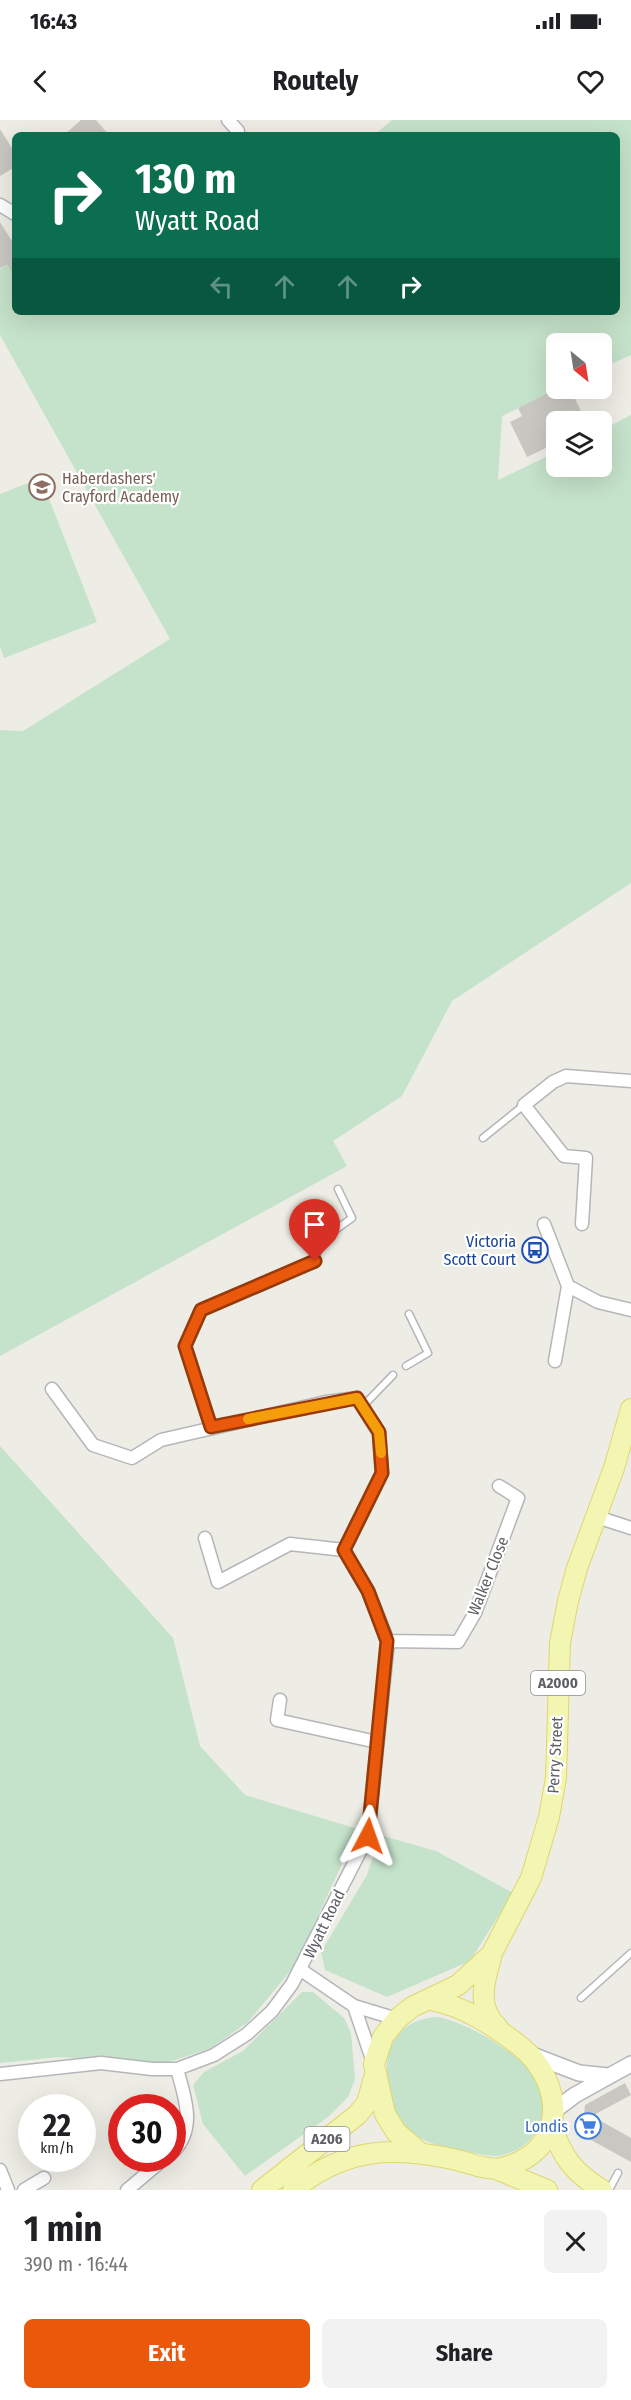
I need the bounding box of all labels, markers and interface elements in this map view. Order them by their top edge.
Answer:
text: 16:43 [30,8,77,35]
icon: back [24,65,57,98]
text: Routely [273,65,358,97]
icon: heart [574,65,607,98]
text: 130 m [135,154,236,204]
icon: right [36,156,114,234]
text: Wyatt Road [135,205,260,237]
icon: left [205,270,238,303]
icon: ahead [268,270,301,303]
icon: ahead [331,270,364,303]
icon: right [394,270,427,303]
north arrow [546,333,612,399]
map controls [546,333,612,477]
button: layers [546,411,612,477]
place label: Haberdashers' Crayford Academy [62,469,180,506]
school or university icon: Haberdashers' Crayford Academy [27,472,57,502]
pin [289,1199,340,1261]
icon: arrive [298,1208,331,1241]
place label: Victoria Scott Court [443,1232,517,1269]
bus stop icon: Victoria Scott Court [520,1235,550,1265]
street label: Walker Close [464,1534,512,1618]
road number: A2000 [531,1671,585,1695]
street label: Perry Street [543,1715,567,1794]
position arrow [336,1804,400,1868]
street label: Wyatt Road [299,1887,349,1961]
speed limit sign: 30 [108,2094,186,2172]
text: 22 [43,2108,71,2144]
supermarket icon: Londis [573,2111,603,2141]
place label: Londis [525,2117,568,2136]
road number: A206 [304,2127,350,2151]
text: km/h [40,2139,74,2157]
text: 1 min [24,2207,102,2251]
button: close [544,2210,607,2273]
text: 390 m · 16:44 [24,2252,128,2276]
button: Exit [24,2319,310,2388]
button: Share [322,2319,607,2388]

